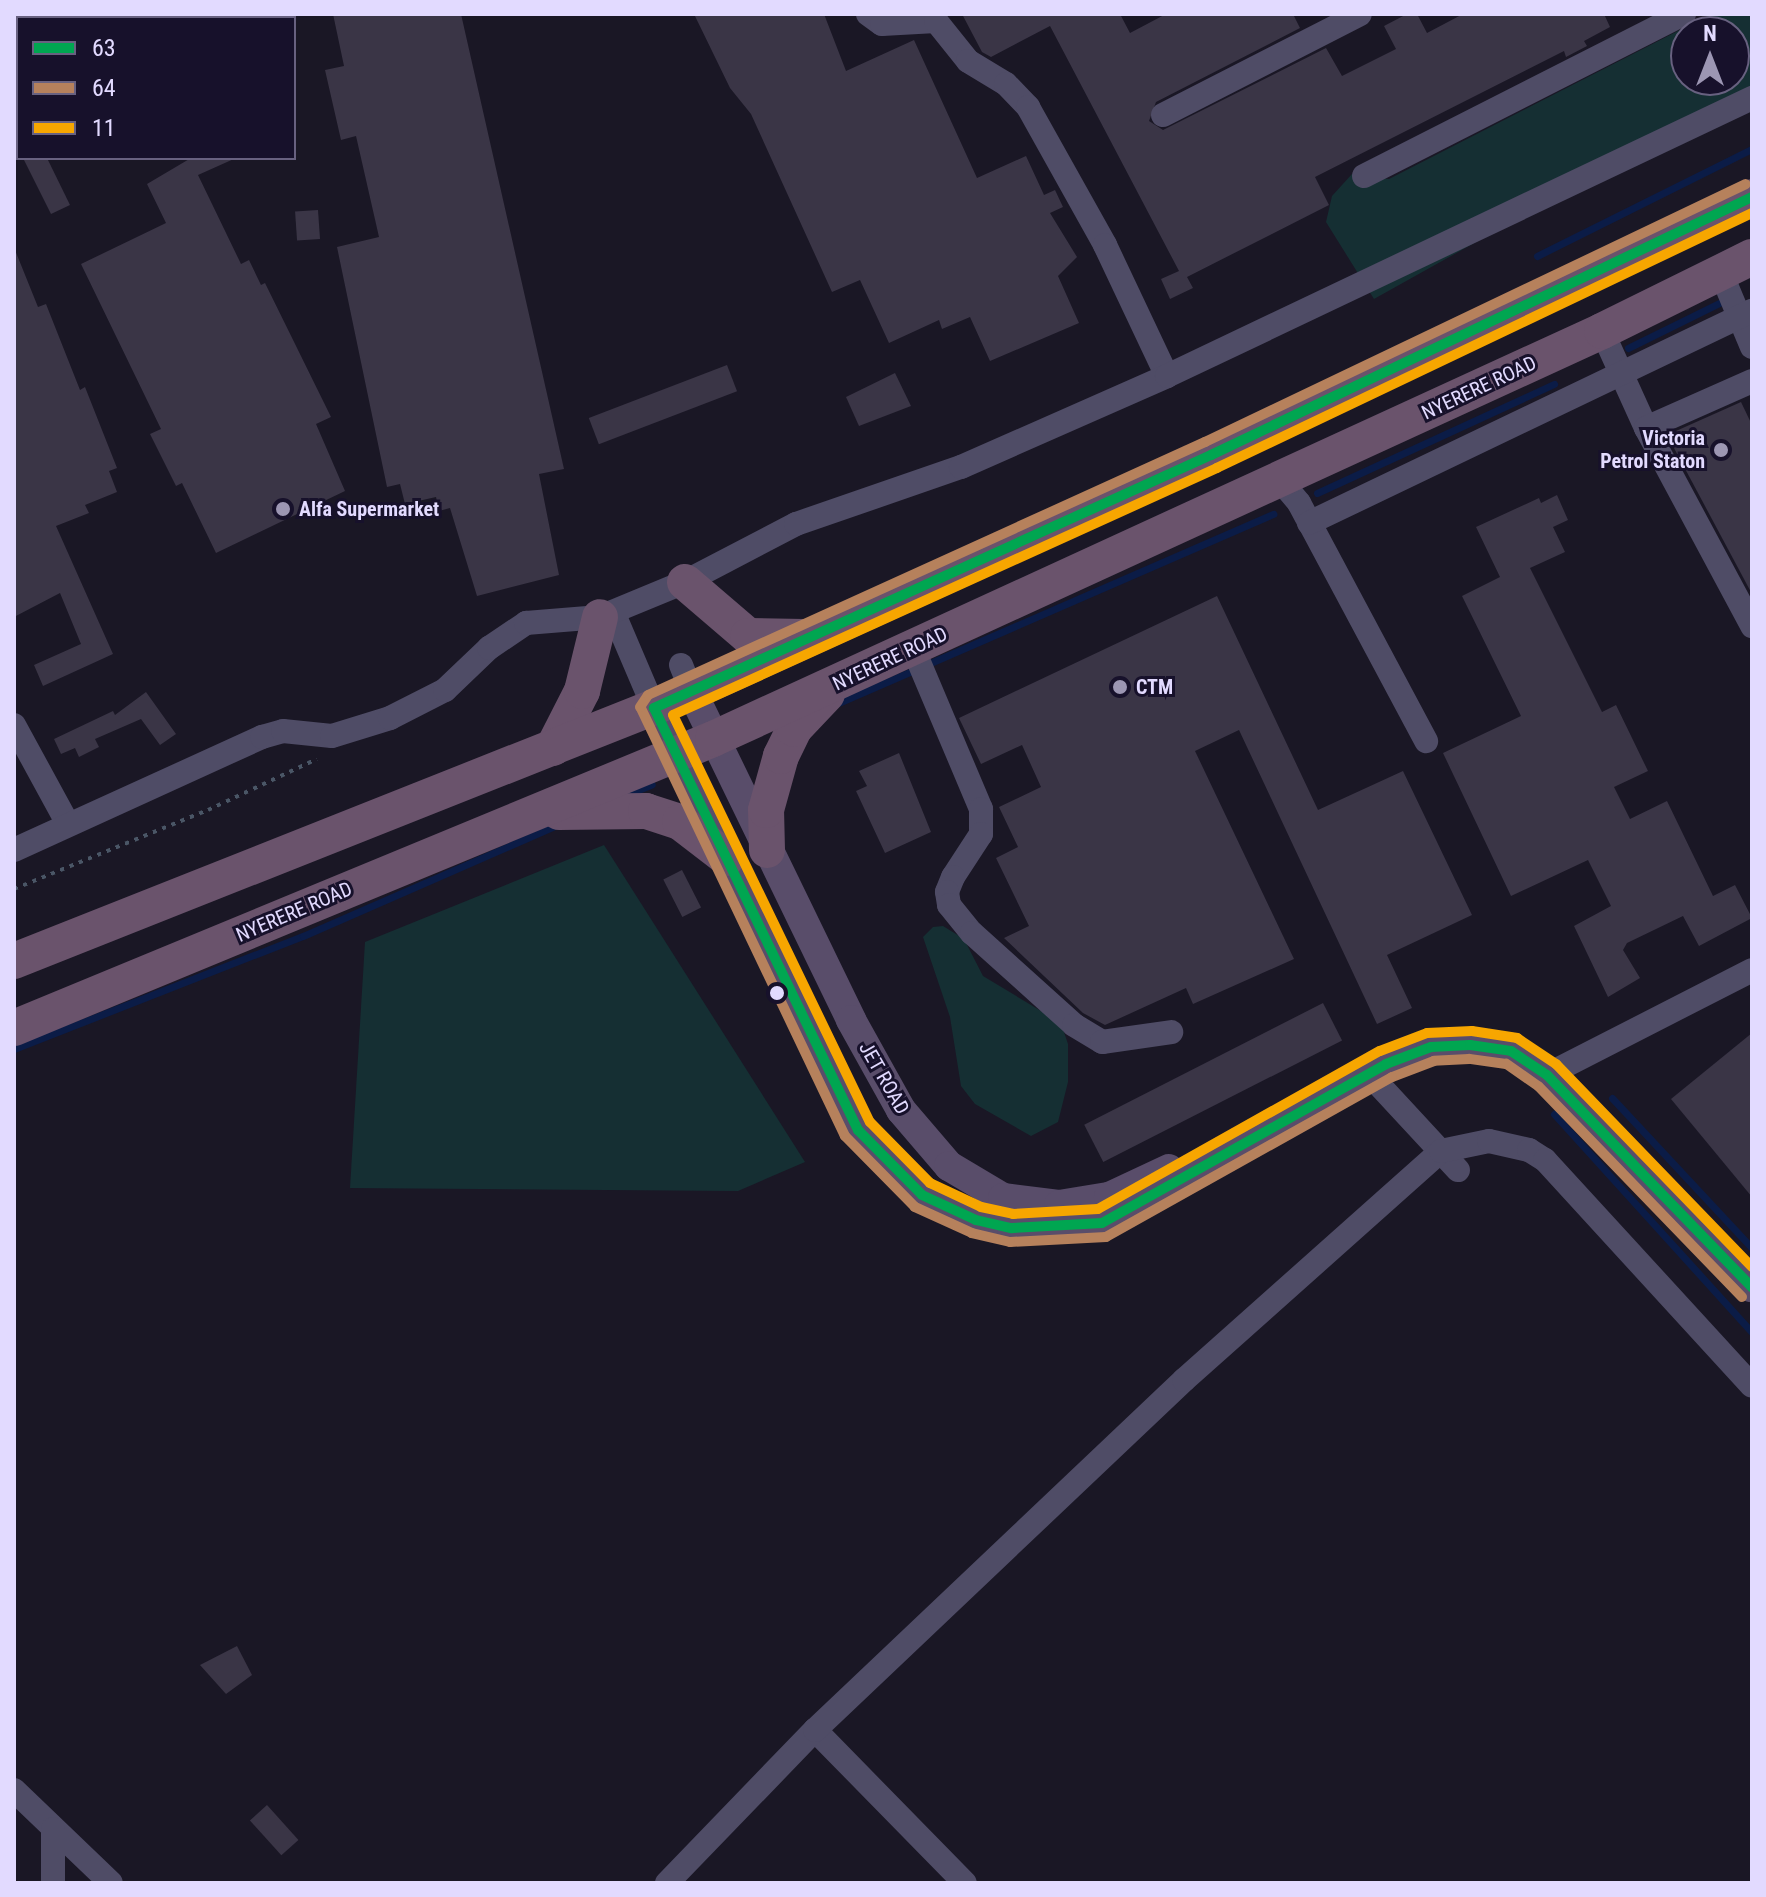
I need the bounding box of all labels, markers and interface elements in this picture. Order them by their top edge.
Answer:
legend [16,16,296,160]
north arrow [1670,16,1750,96]
text: N [1703,21,1717,46]
text: 63 [92,34,116,62]
text: 64 [92,74,116,102]
text: 11 [92,114,116,142]
street label: NYERERE ROAD [1418,351,1540,425]
place label: Victoria Petrol Staton [1600,426,1705,473]
marker: Victoria Petrol Staton [1712,441,1730,459]
place label: Alfa Supermarket [299,497,439,521]
marker: Alfa Supermarket [274,500,292,518]
street label: NYERERE ROAD [829,622,951,696]
place label: CTM [1136,675,1173,699]
marker: CTM [1111,678,1129,696]
street label: NYERERE ROAD [232,877,356,947]
unlabelled marker [769,985,785,1001]
street label: JET ROAD [854,1037,914,1119]

